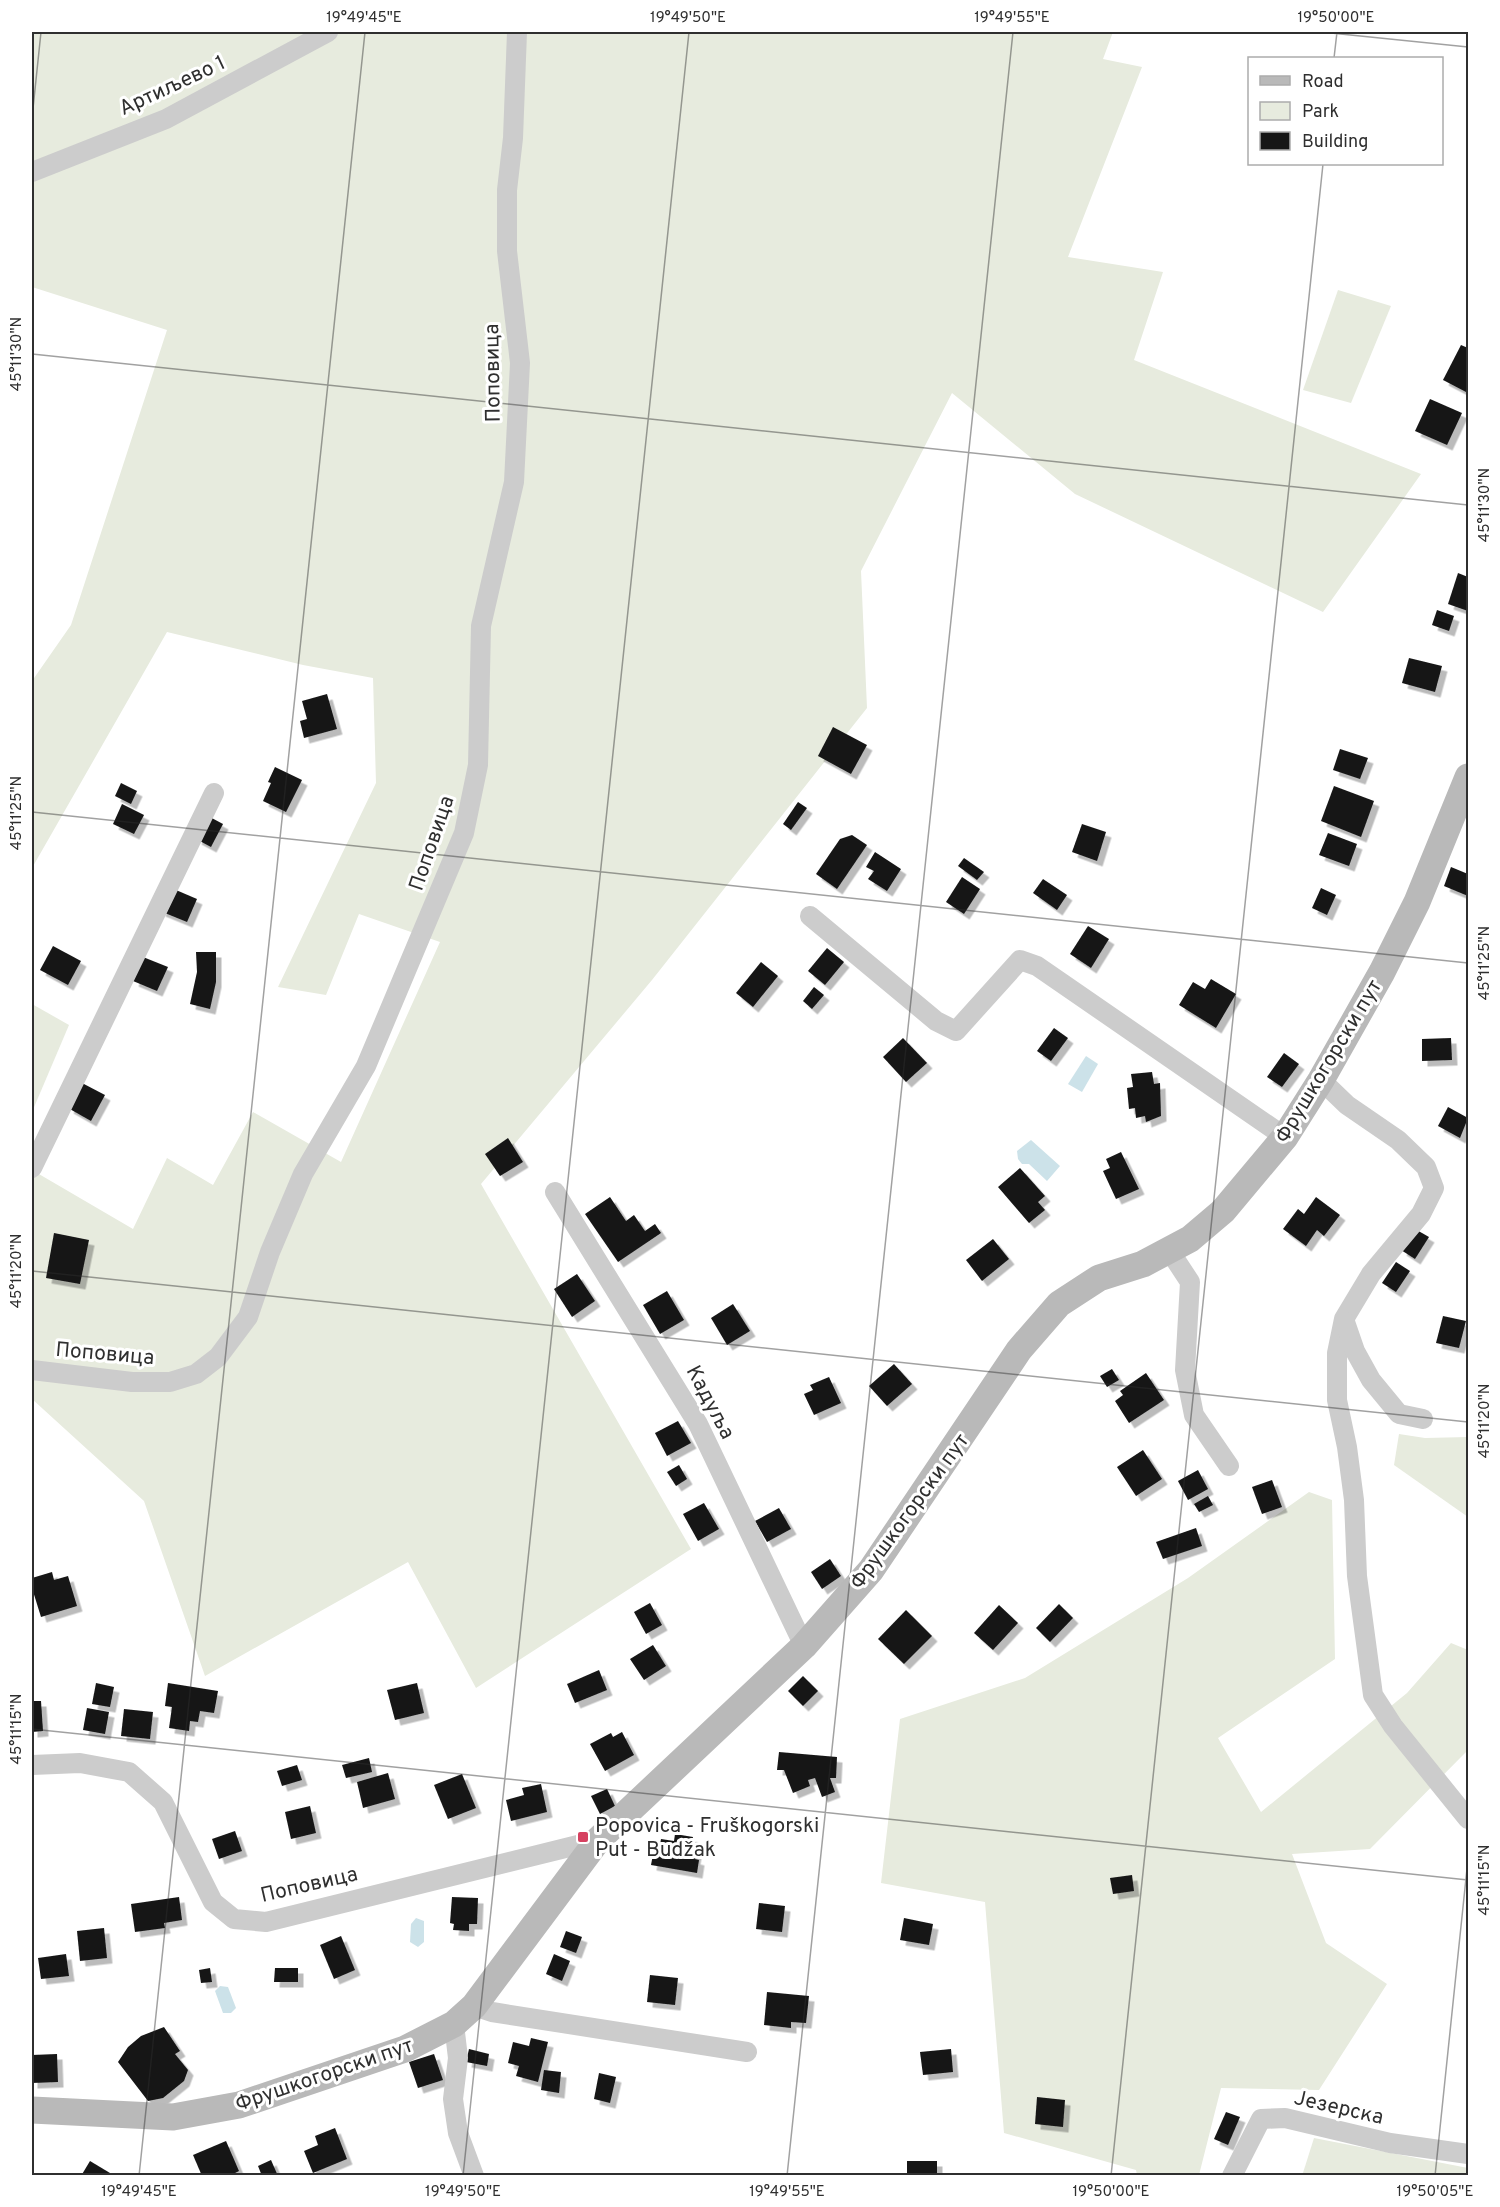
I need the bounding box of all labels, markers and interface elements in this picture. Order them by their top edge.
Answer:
text: 19°49'45"E [326,9,402,28]
text: 19°49'50"E [650,9,726,28]
text: 19°49'55"E [974,9,1050,28]
text: 19°50'00"E [1298,9,1375,28]
street label: Артиљево 1 [115,50,230,123]
legend [1248,57,1443,165]
text: Road [1302,71,1344,94]
text: Park [1302,101,1339,124]
text: Building [1302,131,1368,154]
text: 45°11'30"N [8,317,27,391]
street label: Поповица [479,323,508,423]
text: 45°11'30"N [1476,468,1495,542]
text: 45°11'25"N [8,776,27,850]
street label: Поповица [404,792,461,895]
text: 45°11'25"N [1476,926,1495,1000]
street label: Фрушкогорски пут [1270,975,1389,1149]
text: 45°11'20"N [8,1234,27,1308]
street label: Поповица [54,1337,155,1372]
street label: Кадуља [679,1361,740,1444]
text: 45°11'20"N [1476,1384,1495,1458]
street label: Фрушкогорски пут [845,1429,976,1595]
text: 45°11'15"N [8,1694,27,1764]
place label: Popovica - Fruškogorski Put - Budžak [595,1813,819,1864]
marker: Popovica - Fruškogorski Put - Budžak [576,1830,590,1844]
text: 45°11'15"N [1476,1845,1495,1915]
street label: Поповица [258,1861,361,1910]
street label: Фрушкогорски пут [232,2032,417,2119]
street label: Језерска [1291,2085,1386,2132]
text: 19°49'45"E [101,2183,177,2202]
text: 19°49'50"E [425,2183,501,2202]
text: 19°49'55"E [749,2183,825,2202]
text: 19°50'00"E [1073,2183,1150,2202]
text: 19°50'05"E [1397,2183,1473,2202]

